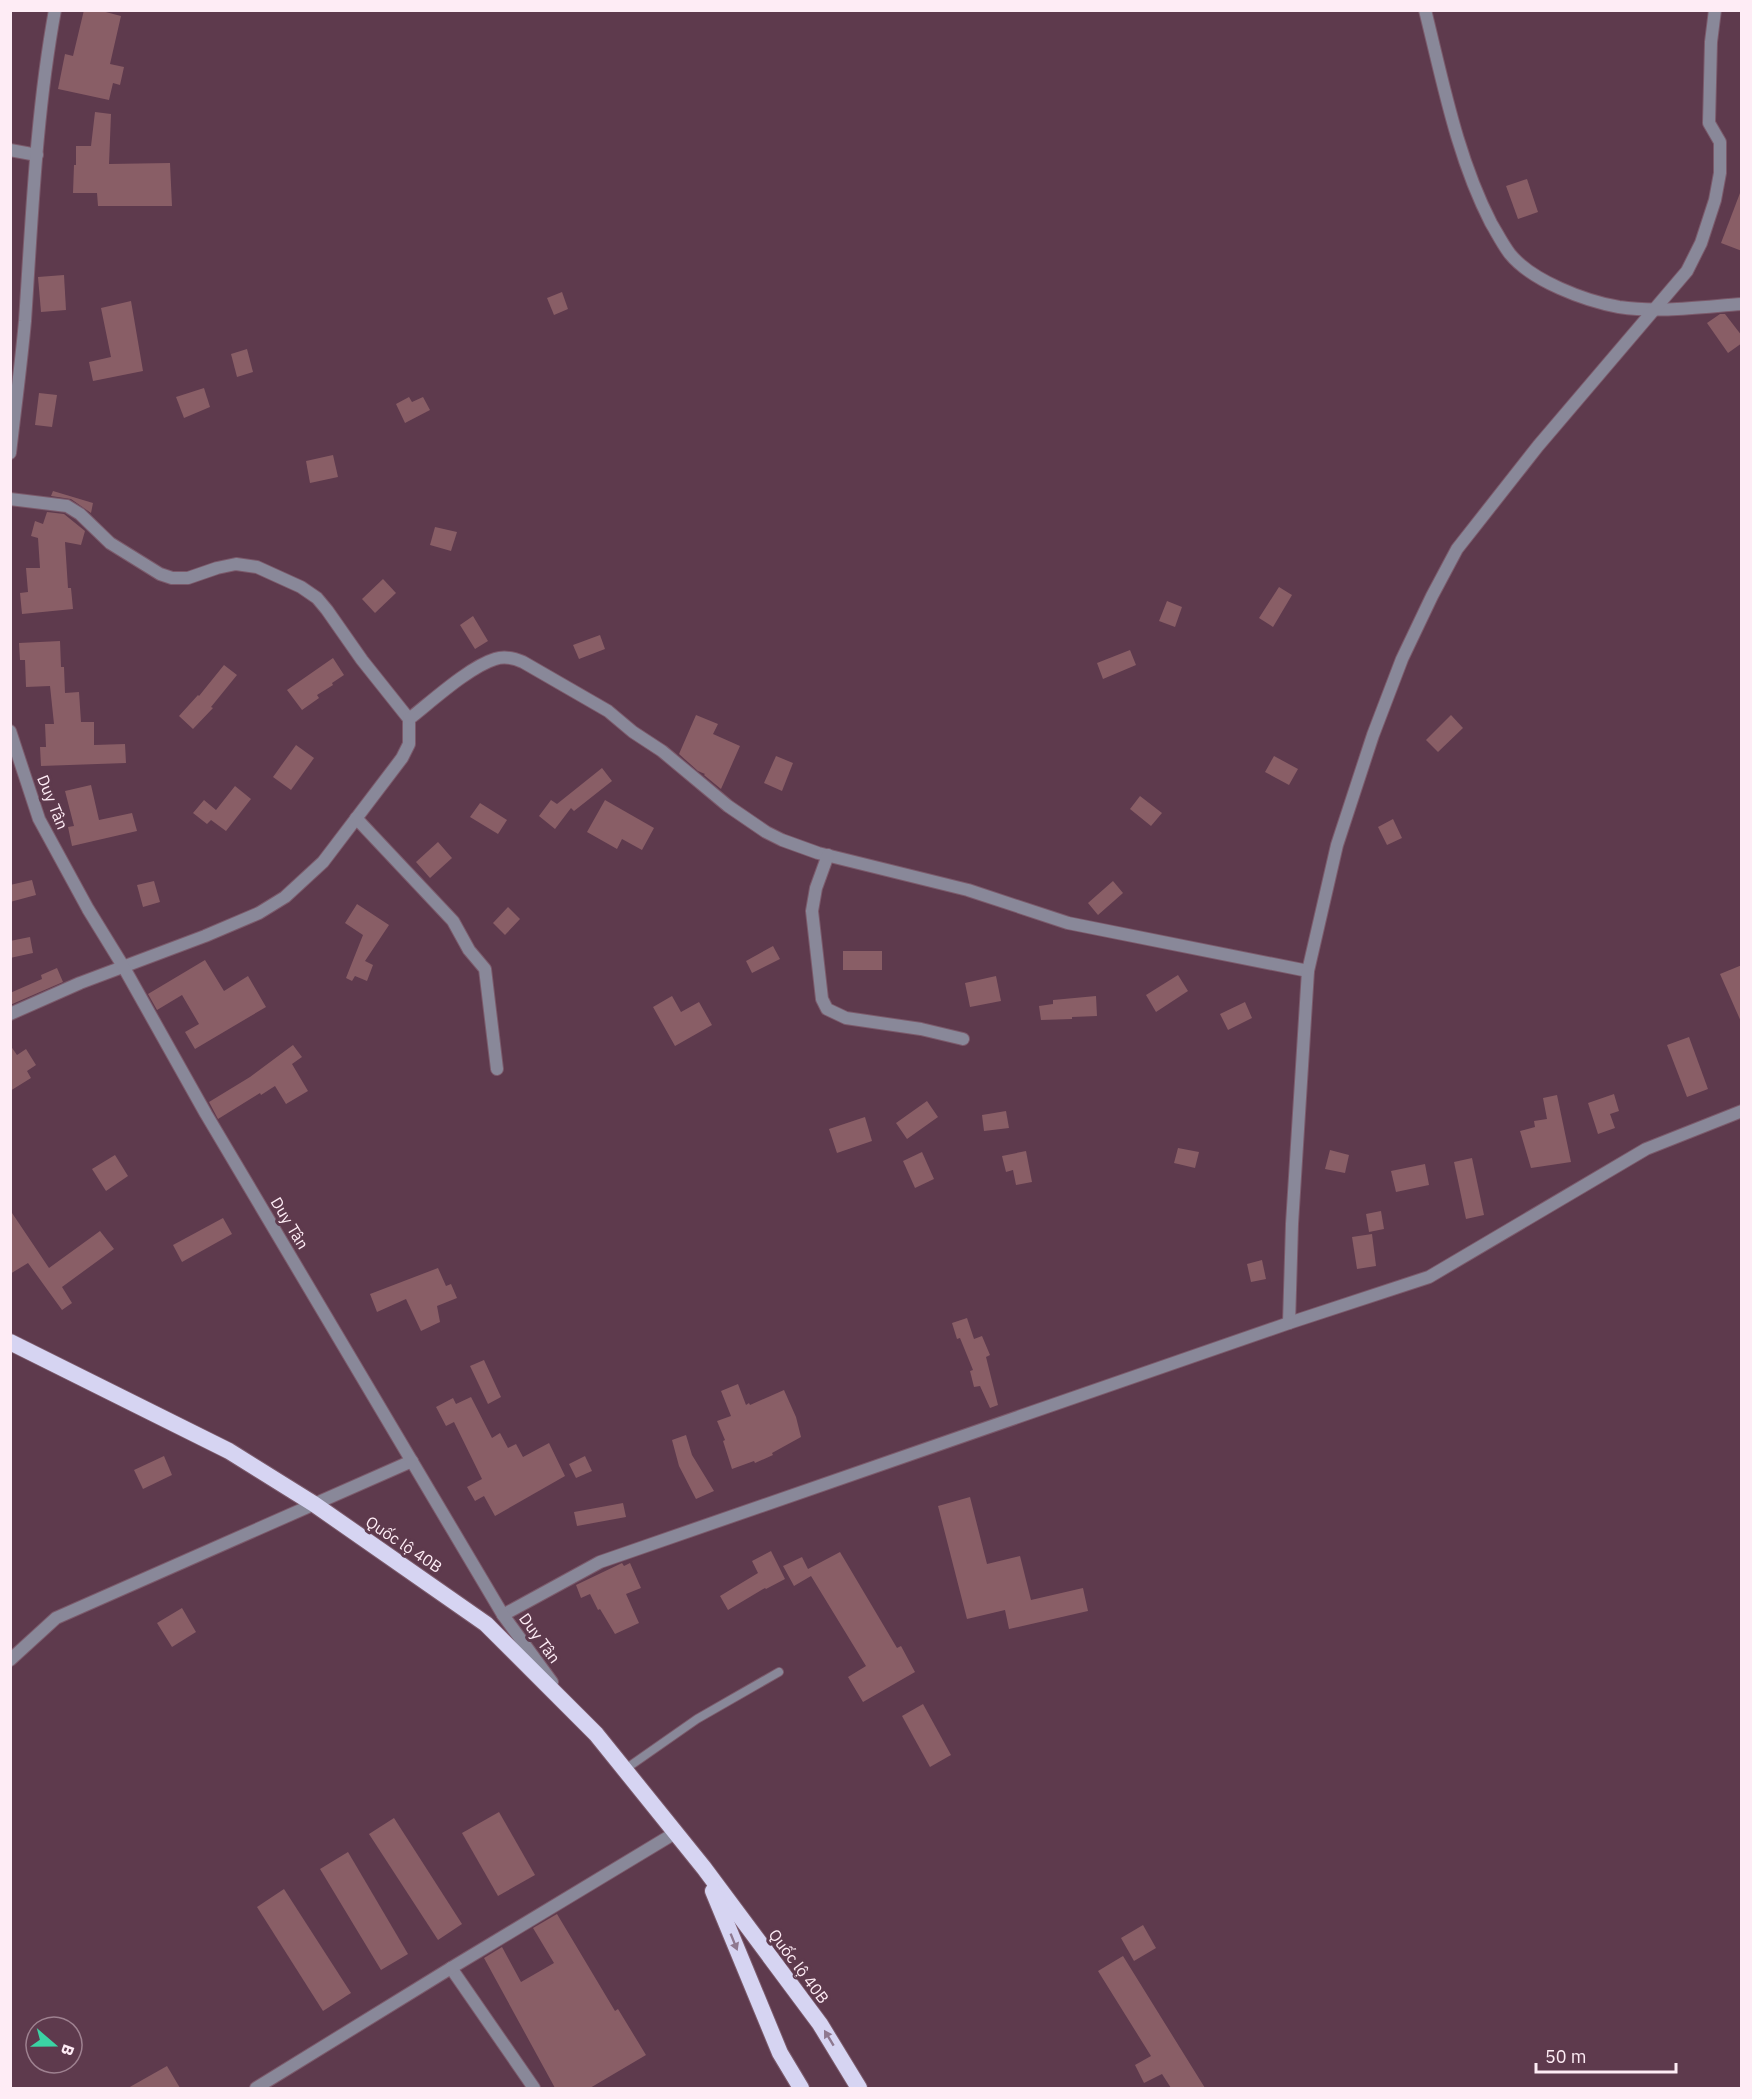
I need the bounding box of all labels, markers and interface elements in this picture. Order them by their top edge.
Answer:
street label: Duy Tân [33,772,73,832]
street label: Duy Tân [267,1193,313,1253]
street label: Quốc lộ 40B [362,1511,446,1577]
street label: Duy Tân [515,1609,565,1667]
street label: Quốc lộ 40B [765,1925,833,2007]
one-way arrow [730,1933,739,1951]
north arrow [24,2015,84,2075]
one-way arrow [823,2030,834,2046]
scale bar [1536,2036,1676,2074]
text: B [57,2042,79,2059]
text: 50 m [1545,2045,1587,2068]

